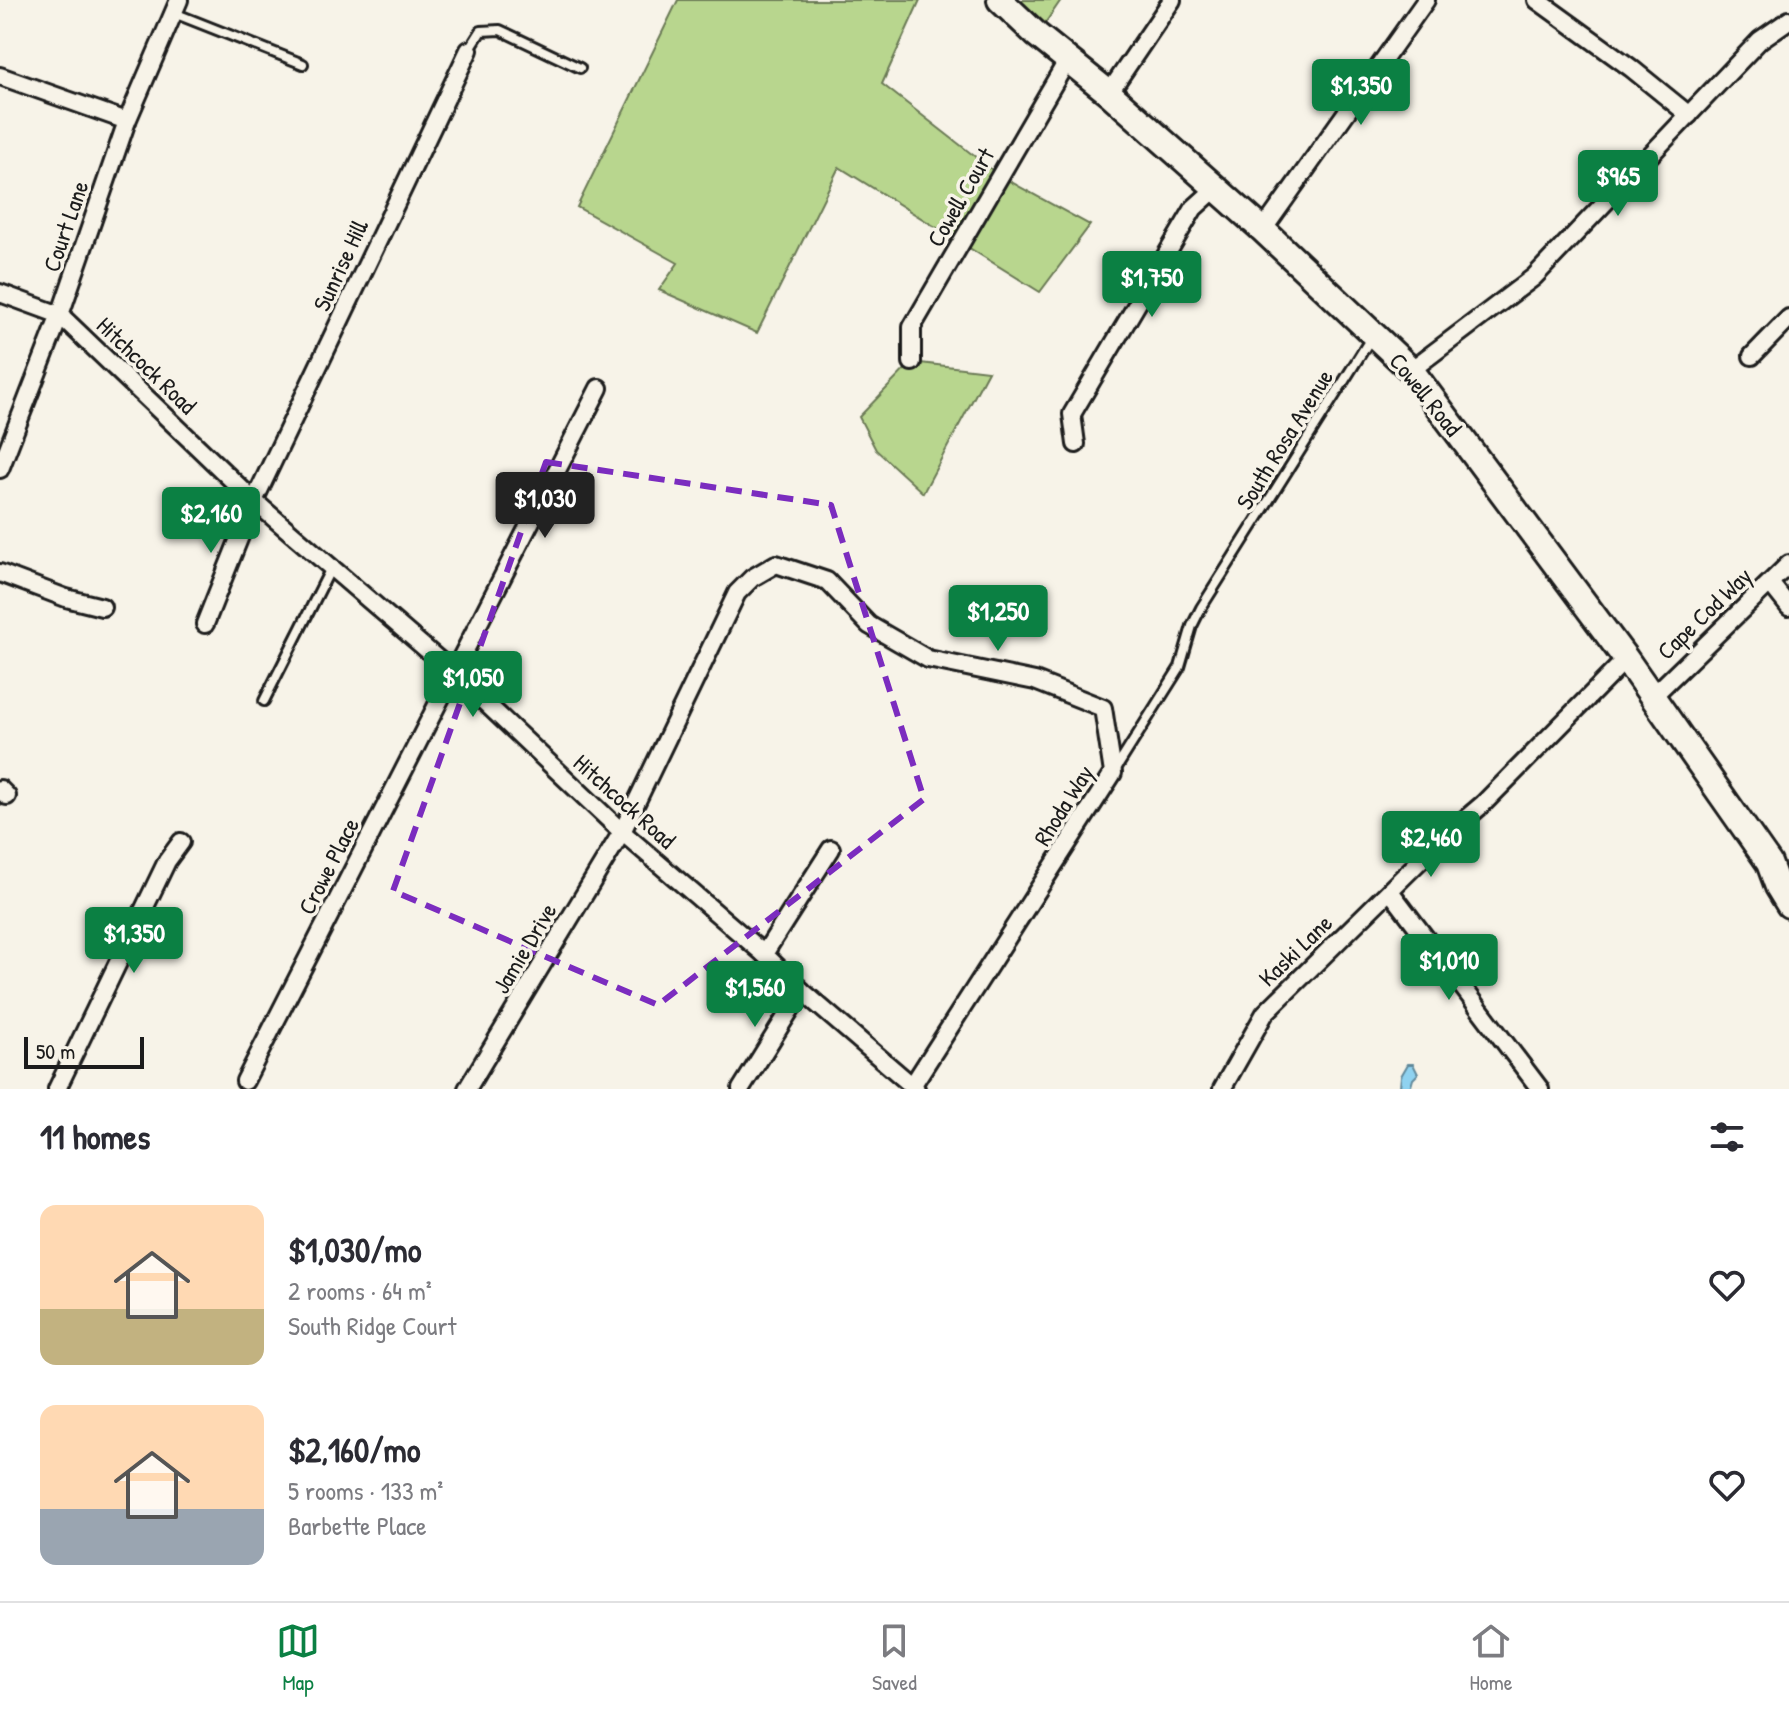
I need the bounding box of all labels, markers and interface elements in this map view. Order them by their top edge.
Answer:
pin: $1,350 [1296,59,1426,127]
text: $1,350 [1330,67,1392,102]
street label: Cowell Court [919,141,1002,252]
pin: $965 [1571,150,1665,218]
text: $965 [1596,158,1640,193]
street label: Court Lane [35,176,96,276]
street label: Sunrise Hill [305,214,375,316]
pin: $1,750 [1087,251,1217,319]
text: $1,750 [1120,259,1184,294]
street label: Hitchcock Road [90,309,204,421]
street label: Cowell Road [1383,346,1469,442]
street label: South Rosa Avenue [1228,362,1340,515]
pin: $1,030 [480,472,610,540]
text: $1,030 [514,480,576,515]
pin: $2,160 [146,487,276,555]
text: $2,160 [180,495,242,530]
street label: Cape Cod Way [1650,560,1758,666]
pin: $1,250 [933,585,1063,653]
text: $1,250 [967,593,1029,628]
pin: $1,050 [408,651,538,719]
text: $1,050 [442,659,504,694]
street label: Hitchcock Road [567,746,683,856]
street label: Rhoda Way [1026,759,1100,851]
pin: $2,460 [1366,811,1496,879]
street label: Crowe Place [290,812,366,920]
text: $2,460 [1400,819,1462,854]
street label: Jamie Drive [484,896,564,999]
pin: $1,350 [69,907,199,975]
street label: Kaski Lane [1251,907,1339,993]
text: $1,350 [103,915,165,950]
pin: $1,010 [1384,934,1514,1002]
text: $1,010 [1419,942,1479,977]
pin: $1,560 [690,961,820,1029]
text: $1,560 [725,969,785,1004]
scale bar [24,1033,144,1069]
text: 50 m [36,1036,75,1066]
text: 11 homes [40,1114,150,1160]
icon: filters [1705,1115,1749,1159]
text: $1,030/mo [288,1227,421,1273]
icon: home [104,1237,200,1333]
icon: heart [1705,1263,1749,1307]
text: 2 rooms · 64 m² [288,1273,432,1308]
text: South Ridge Court [288,1308,456,1343]
text: $2,160/mo [288,1427,420,1473]
icon: home [104,1437,200,1533]
icon: heart [1705,1463,1749,1507]
text: 5 rooms · 133 m² [288,1473,443,1508]
text: Barbette Place [288,1508,427,1543]
tab: Map [276,1619,320,1697]
tab: Saved [872,1619,917,1697]
tab: Home [1469,1619,1513,1697]

